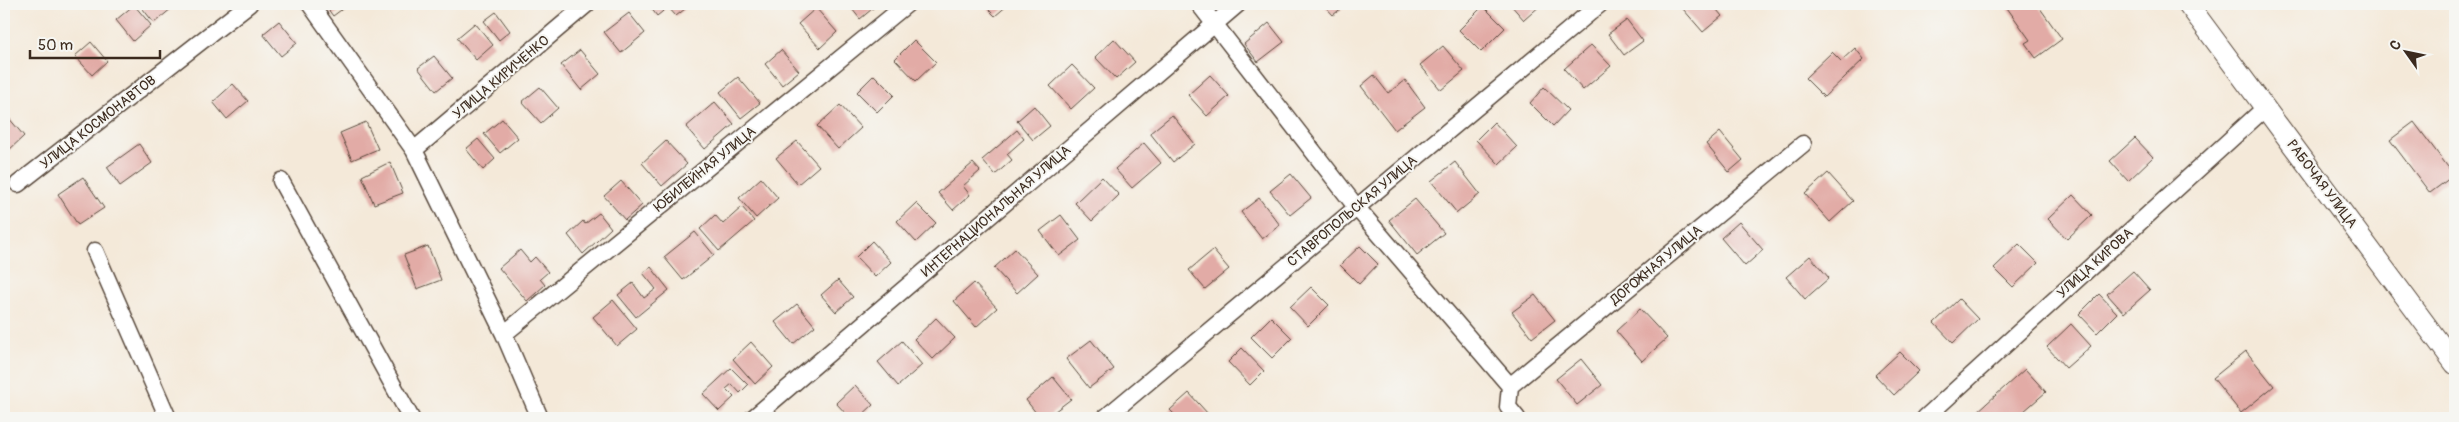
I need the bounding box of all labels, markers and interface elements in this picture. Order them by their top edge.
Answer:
scale bar [30,28,160,60]
north arrow [2382,28,2432,78]
street label: УЛИЦА КИРИЧЕНКО [449,32,553,122]
text: 50 m [38,36,73,55]
text: С [2386,37,2405,53]
street label: УЛИЦА КОСМОНАВТОВ [37,71,159,172]
street label: ЮБИЛЕЙНАЯ УЛИЦА [651,123,759,215]
street label: РАБОЧАЯ УЛИЦА [2283,136,2361,232]
street label: ИНТЕРНАЦИОНАЛЬНАЯ УЛИЦА [918,141,1074,281]
street label: СТАВРОПОЛЬСКАЯ УЛИЦА [1284,152,1420,270]
street label: ДОРОЖНАЯ УЛИЦА [1606,222,1705,309]
street label: УЛИЦА КИРОВА [2053,224,2137,302]

